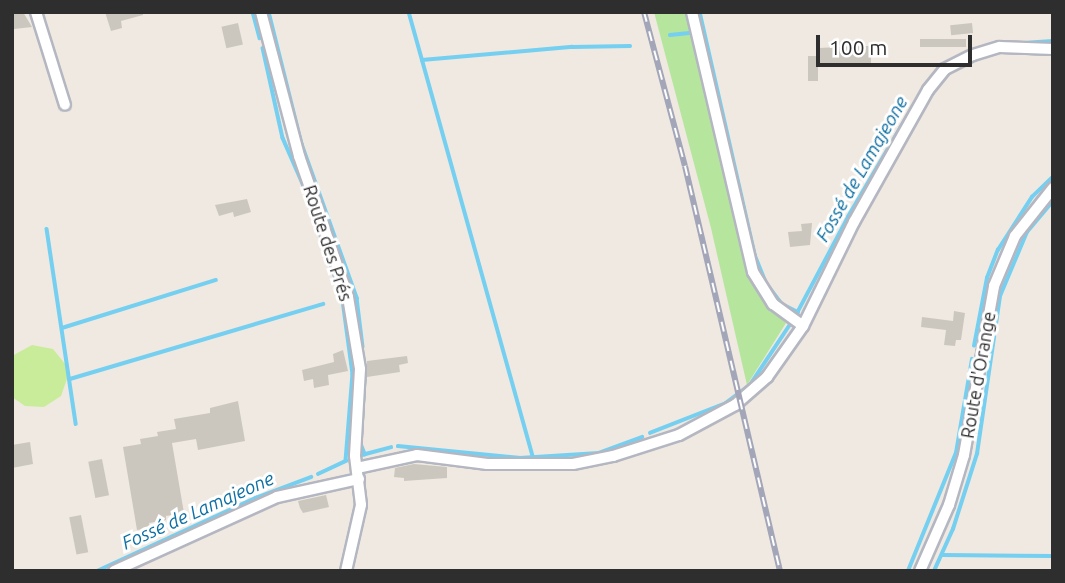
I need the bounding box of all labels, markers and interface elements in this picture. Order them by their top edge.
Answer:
scale bar [820,21,976,65]
text: 100 m [829,35,887,59]
water label: Fossé de Lamajeone [811,92,913,246]
street label: Route des Prés [299,182,357,304]
street label: Route d'Orange [956,310,1000,440]
water label: Fossé de Lamajeone [118,467,278,555]

